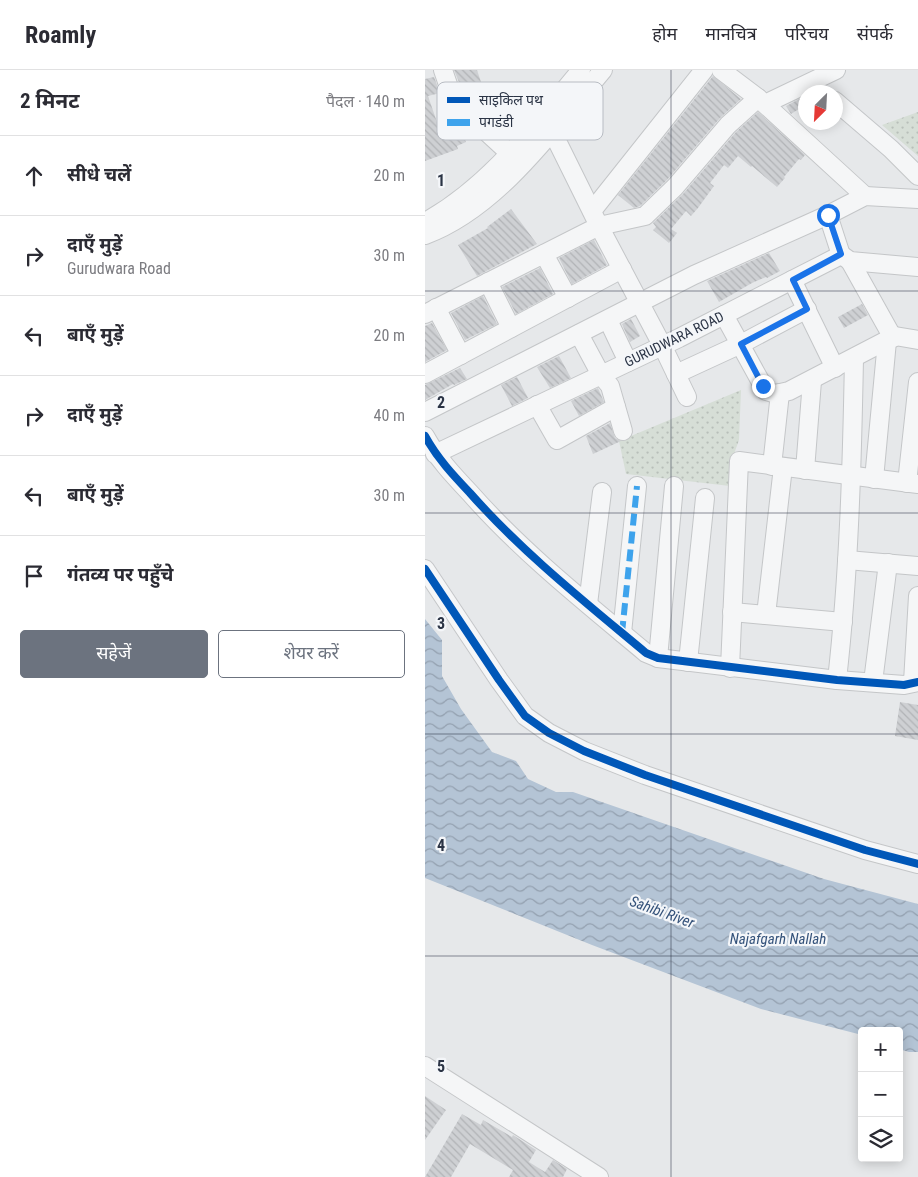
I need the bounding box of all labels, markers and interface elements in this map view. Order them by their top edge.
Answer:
text: Roamly [25,21,96,49]
text: होम [652,23,677,44]
text: मानचित्र [705,23,757,44]
text: परिचय [785,23,829,44]
text: संपर्क [857,23,893,44]
legend [437,82,603,140]
north arrow [798,85,843,130]
text: 2 मिनट [20,89,80,113]
text: पैदल · 140 m [326,92,405,111]
text: साइकिल पथ [479,92,544,108]
text: पगडंडी [479,114,514,130]
icon: ahead [20,162,48,190]
text: सीधे चलें [67,163,131,186]
text: 20 m [373,166,405,185]
text: 1 [437,171,445,190]
route start [817,204,840,227]
text: दाएँ मुड़ें [67,233,122,256]
icon: right [20,242,48,270]
text: 30 m [373,246,405,265]
text: Gurudwara Road [67,259,171,278]
street label: GURUDWARA ROAD [622,308,726,370]
icon: left [20,322,48,350]
text: बाएँ मुड़ें [67,323,123,346]
text: 20 m [373,326,405,345]
route end [752,375,775,398]
text: 2 [437,393,445,412]
icon: right [20,402,48,430]
text: दाएँ मुड़ें [67,403,122,426]
text: 40 m [373,406,405,425]
icon: left [20,482,48,510]
text: बाएँ मुड़ें [67,483,123,506]
text: 30 m [373,486,405,505]
icon: arrive [20,562,48,590]
text: गंतव्य पर पहुँचे [67,563,173,586]
text: 3 [437,614,445,633]
button: सहेजें [20,630,208,678]
button: शेयर करें [218,630,405,678]
text: 4 [437,836,445,855]
water label: Sahibi River [627,892,697,932]
water label: Najafgarh Nallah [730,930,826,948]
map controls [858,1027,903,1162]
button: + [858,1027,903,1072]
text: 5 [437,1057,445,1076]
button: − [858,1072,903,1117]
button: layers [858,1117,903,1162]

